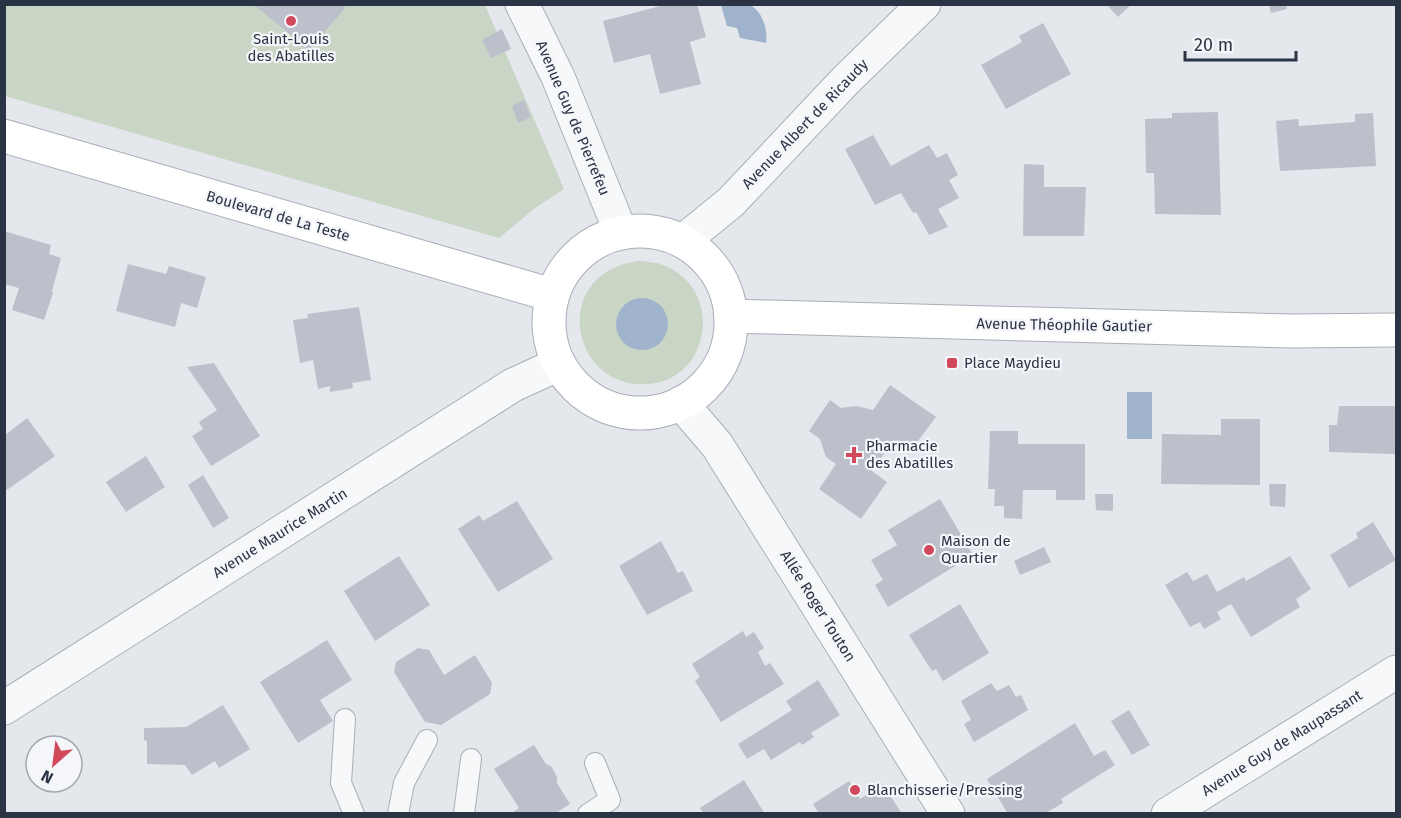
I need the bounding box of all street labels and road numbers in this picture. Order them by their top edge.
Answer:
street label: Avenue Guy de Pierrefeu [532,38,614,198]
street label: Avenue Albert de Ricaudy [738,55,872,193]
street label: Boulevard de La Teste [204,187,352,245]
street label: Avenue Théophile Gautier [976,314,1152,336]
street label: Avenue Maurice Martin [209,484,351,582]
street label: Allée Roger Touton [776,547,860,665]
street label: Avenue Guy de Maupassant [1198,686,1366,800]

